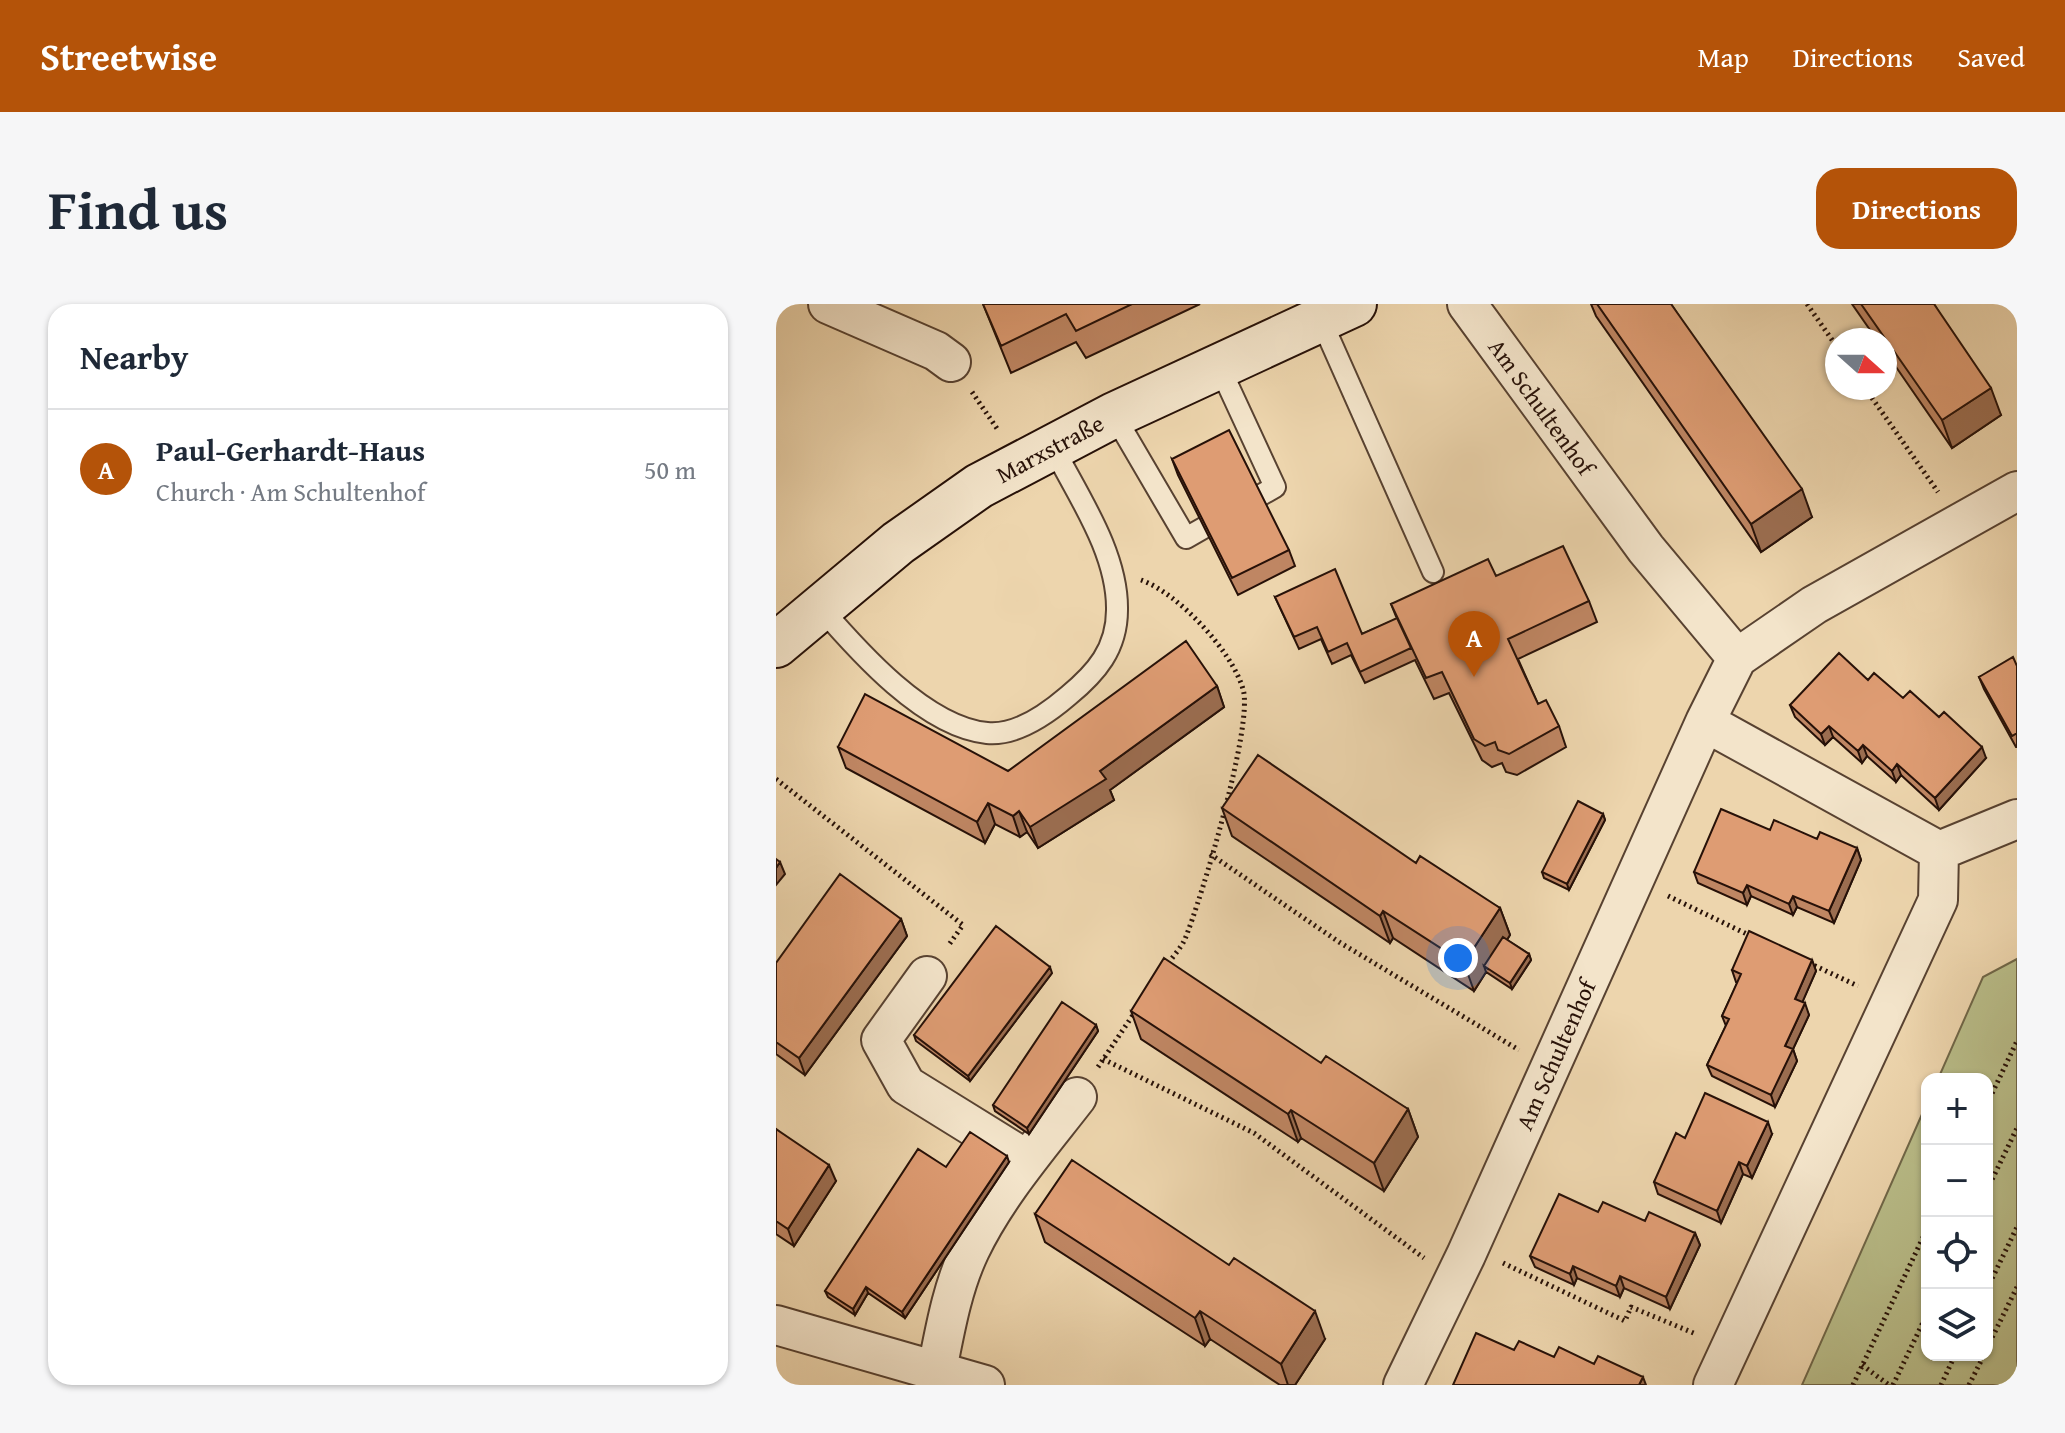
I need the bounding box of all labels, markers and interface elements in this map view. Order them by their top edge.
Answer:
text: Streetwise [40,28,217,84]
text: Map [1697,36,1749,77]
text: Directions [1793,36,1913,77]
text: Saved [1957,36,2025,77]
text: Find us [48,167,228,250]
button: Directions [1816,168,2017,249]
north arrow [1825,328,1897,400]
street label: Am Schultenhof [1480,331,1604,484]
text: Nearby [80,332,189,381]
street label: Marxstraße [990,406,1110,492]
text: Paul-Gerhardt-Haus [156,428,425,472]
text: A [98,450,114,489]
text: 50 m [644,450,696,489]
text: Church · Am Schultenhof [156,472,425,511]
pin: A [1448,611,1500,677]
your location [1438,938,1478,978]
street label: Am Schultenhof [1507,972,1605,1136]
map controls [1921,1073,1993,1361]
button: + [1921,1073,1993,1145]
button: − [1921,1145,1993,1217]
button: locate [1921,1217,1993,1289]
button: layers [1921,1289,1993,1361]

